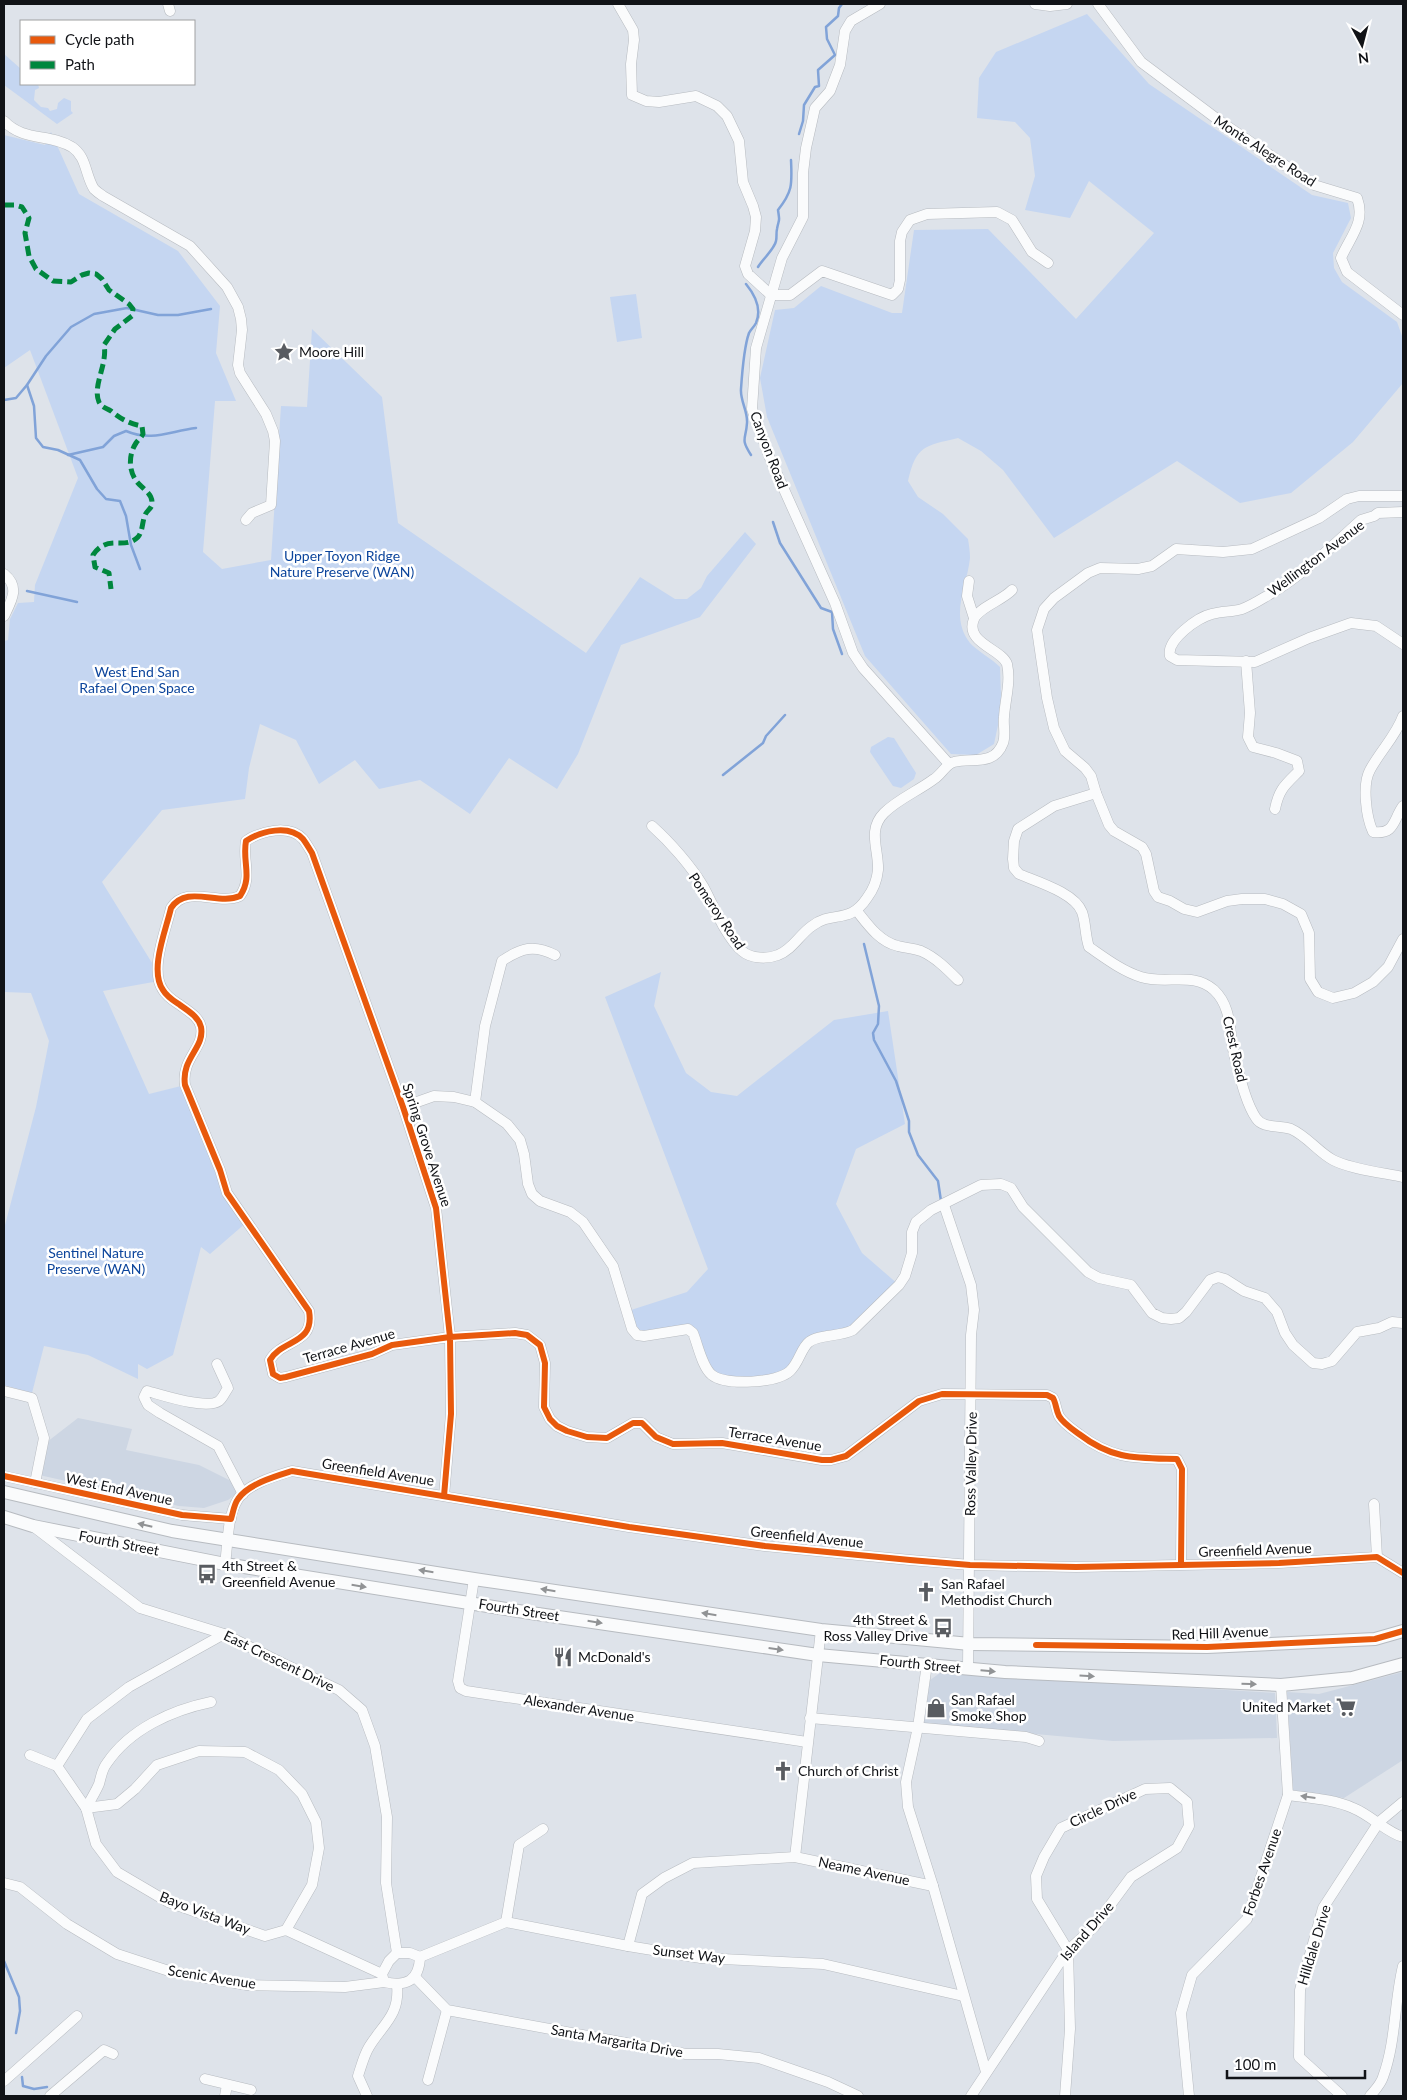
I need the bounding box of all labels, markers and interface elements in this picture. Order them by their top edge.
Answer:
legend [20,20,195,85]
north arrow [1337,20,1387,70]
text: Cycle path [65,30,134,48]
text: N [1357,49,1370,67]
text: Path [65,55,95,73]
street label: Monte Alegre Road [1211,111,1319,190]
place icon: Moore Hill [273,341,295,363]
place label: Moore Hill [299,343,364,360]
street label: Canyon Road [747,409,792,491]
street label: Wellington Avenue [1264,516,1367,599]
park label: Upper Toyon Ridge Nature Preserve (WAN) [270,547,415,580]
park label: West End San Rafael Open Space [79,663,195,696]
street label: Pomeroy Road [686,869,749,952]
street label: Crest Road [1220,1014,1251,1084]
street label: Spring Grove Avenue [399,1081,455,1209]
park label: Sentinel Nature Preserve (WAN) [47,1244,146,1277]
street label: Terrace Avenue [301,1324,397,1367]
street label: Ross Valley Drive [961,1412,980,1516]
street label: Terrace Avenue [727,1423,823,1454]
street label: Greenfield Avenue [321,1454,435,1489]
street label: West End Avenue [64,1469,174,1508]
one-way arrow [138,1521,153,1529]
street label: Greenfield Avenue [750,1522,864,1551]
street label: Fourth Street [78,1526,161,1559]
street label: Greenfield Avenue [1198,1539,1312,1560]
place label: 4th Street & Greenfield Avenue [222,1557,335,1590]
bus stop icon: 4th Street & Greenfield Avenue [196,1563,218,1585]
one-way arrow [417,1567,433,1575]
place label: San Rafael Methodist Church [941,1575,1052,1608]
church icon: San Rafael Methodist Church [915,1581,937,1603]
one-way arrow [352,1582,368,1590]
one-way arrow [540,1586,556,1594]
street label: Fourth Street [478,1595,561,1624]
one-way arrow [700,1610,716,1618]
place label: 4th Street & Ross Valley Drive [823,1611,928,1644]
bus stop icon: 4th Street & Ross Valley Drive [932,1617,954,1639]
one-way arrow [587,1618,603,1626]
street label: Red Hill Avenue [1171,1622,1269,1643]
street label: East Crescent Drive [221,1626,337,1695]
one-way arrow [769,1645,785,1653]
restaurant icon: McDonald's [552,1646,574,1668]
place label: McDonald's [578,1648,651,1665]
street label: Fourth Street [879,1651,961,1676]
one-way arrow [981,1667,997,1675]
one-way arrow [1079,1673,1095,1681]
one-way arrow [1241,1680,1257,1688]
street label: Alexander Avenue [523,1690,635,1725]
place label: San Rafael Smoke Shop [951,1691,1027,1724]
supermarket icon: United Market [1335,1696,1357,1718]
shop icon: San Rafael Smoke Shop [925,1697,947,1719]
place label: United Market [1242,1698,1331,1715]
church icon: Church of Christ [772,1760,794,1782]
place label: Church of Christ [798,1762,899,1779]
street label: Circle Drive [1067,1785,1139,1830]
one-way arrow [1299,1793,1315,1801]
street label: Forbes Avenue [1239,1826,1284,1918]
street label: Neame Avenue [817,1853,911,1889]
street label: Bayo Vista Way [157,1887,254,1938]
street label: Island Drive [1056,1898,1117,1964]
street label: Hilldale Drive [1293,1903,1334,1987]
street label: Sunset Way [652,1941,727,1966]
street label: Scenic Avenue [167,1961,257,1992]
street label: Santa Margarita Drive [550,2020,685,2061]
scale bar [1227,2048,1364,2080]
text: 100 m [1234,2055,1276,2073]

